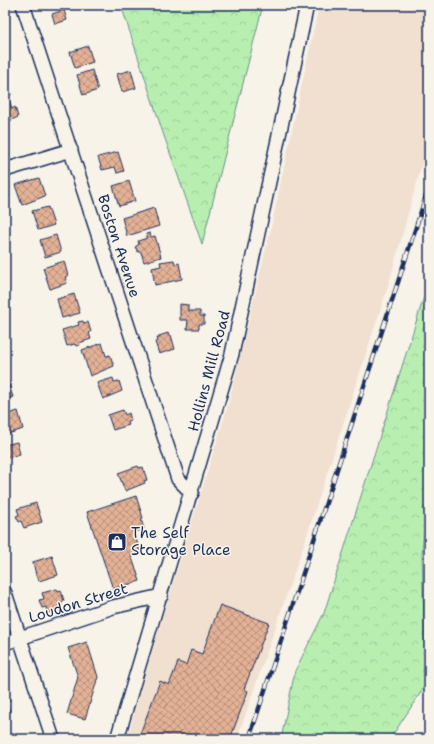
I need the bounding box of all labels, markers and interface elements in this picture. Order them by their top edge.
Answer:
street label: Boston Avenue [93,192,145,300]
street label: Hollins Mill Road [183,308,235,434]
place label: The Self Storage Place [131,523,230,560]
shop icon: The Self Storage Place [106,531,128,553]
street label: Loudon Street [26,578,130,628]

